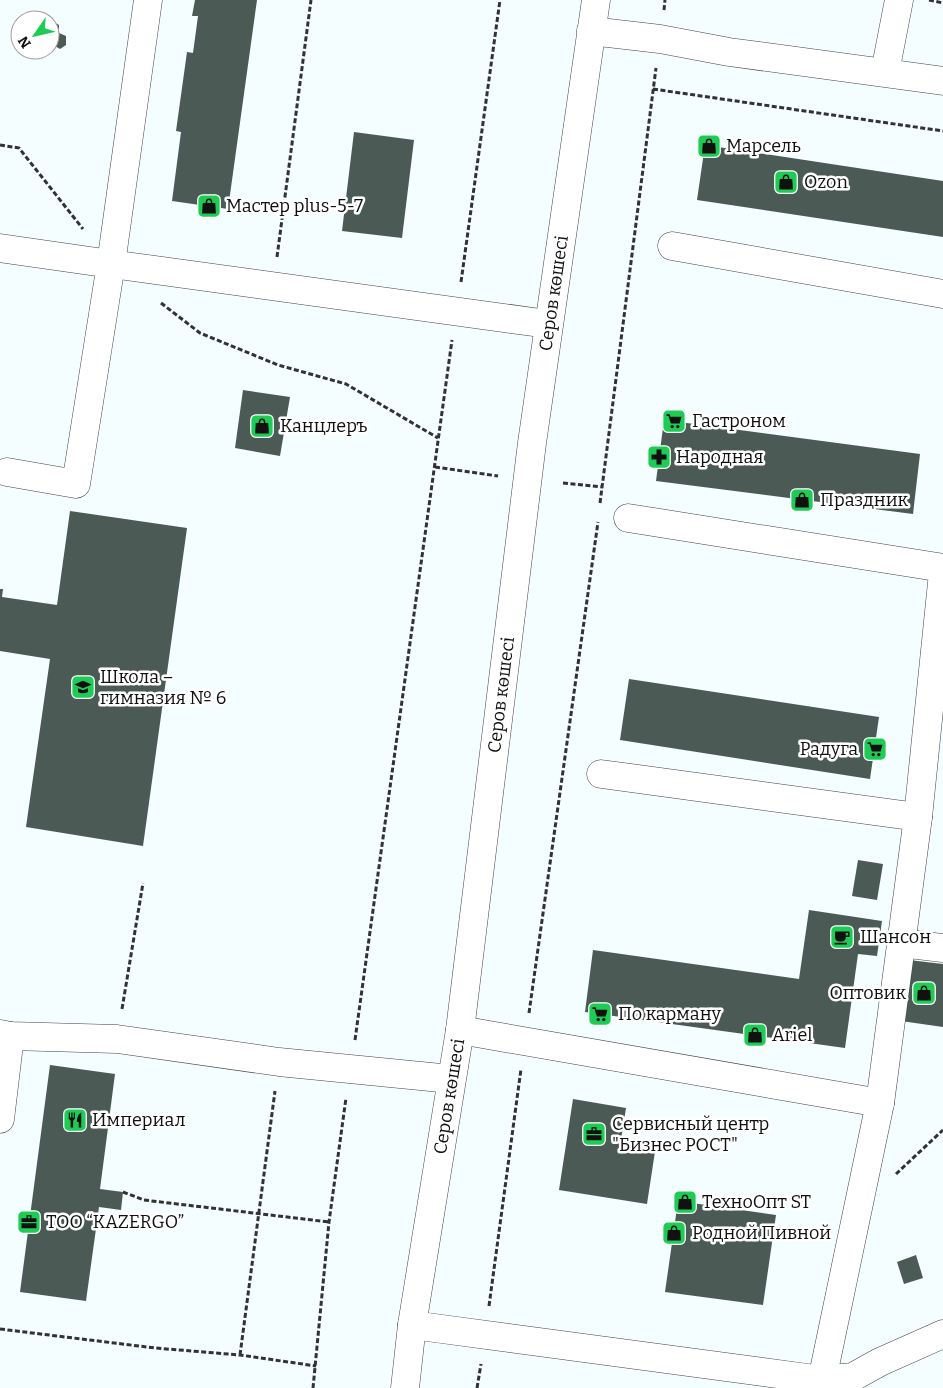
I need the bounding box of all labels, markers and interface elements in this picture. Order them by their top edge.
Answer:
north arrow [10,10,60,60]
text: N [14,33,35,51]
shop icon: Марсель [696,133,722,159]
place label: Марсель [726,135,801,157]
shop icon: Ozon [773,169,799,195]
place label: Ozon [804,171,848,193]
shop icon: Мастер plus-5-7 [196,193,222,219]
place label: Мастер plus-5-7 [226,195,363,217]
street label: Серов көшесі [534,234,573,353]
supermarket icon: Гастроном [661,408,687,434]
place label: Гастроном [692,410,786,432]
shop icon: Канцлеръ [249,413,275,439]
place label: Канцлеръ [280,415,368,437]
pharmacy icon: Народная [646,444,672,470]
place label: Народная [676,446,763,468]
shop icon: Праздник [789,487,815,513]
place label: Праздник [820,489,909,511]
street label: Серов көшесі [483,636,519,754]
place label: Школа – гимназия № 6 [100,666,226,709]
school or university icon: Школа – гимназия № 6 [70,674,96,700]
supermarket icon: Радуга [862,736,888,762]
place label: Радуга [800,738,858,760]
cafe icon: Шансон [829,924,855,950]
place label: Шансон [860,926,931,948]
shop icon: Оптовик [911,980,937,1006]
place label: Оптовик [830,982,906,1004]
supermarket icon: По карману [587,1001,613,1027]
place label: По карману [618,1003,722,1025]
shop icon: Ariel [742,1022,768,1048]
place label: Ariel [772,1024,813,1046]
street label: Серов көшесі [429,1037,469,1156]
restaurant icon: Империал [62,1107,88,1133]
place label: Империал [92,1109,186,1131]
place label: Сервисный центр "Бизнес РОСТ" [612,1113,769,1156]
office icon: Сервисный центр "Бизнес РОСТ" [581,1121,607,1147]
shop icon: ТехноОпт ST [672,1189,698,1215]
place label: ТехноОпт ST [702,1191,812,1213]
office icon: ТОО “KAZERGO” [16,1209,42,1235]
place label: ТОО “KAZERGO” [46,1211,184,1233]
shop icon: Родной Пивной [661,1220,687,1246]
place label: Родной Пивной [692,1222,831,1244]

